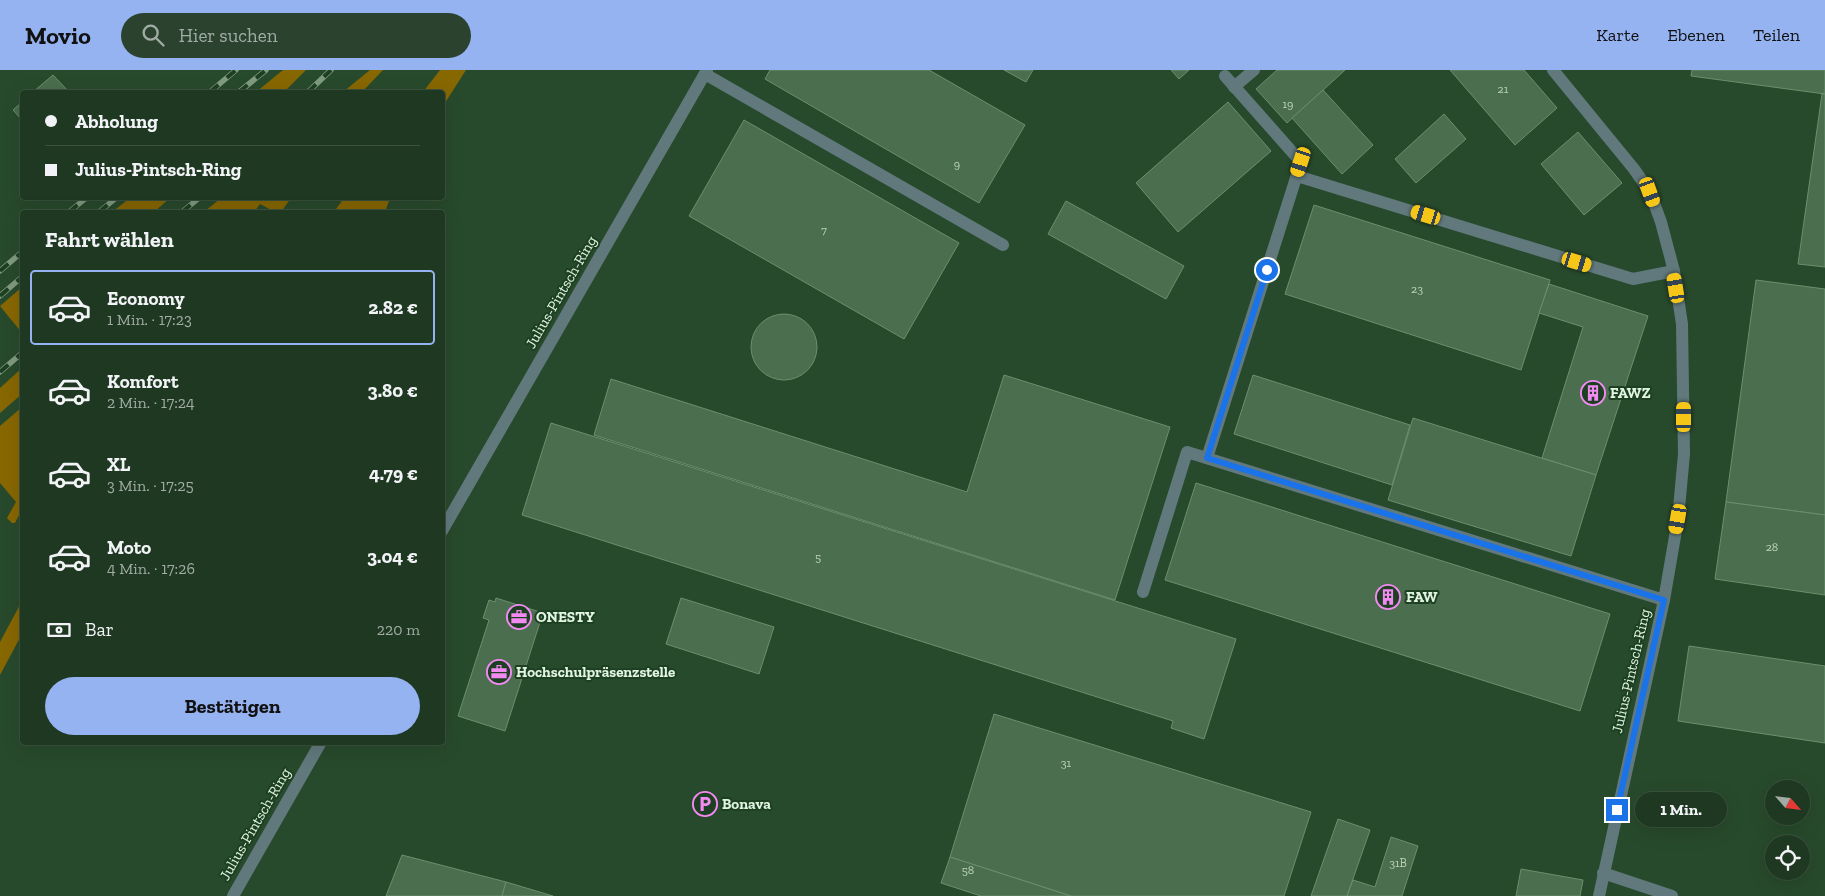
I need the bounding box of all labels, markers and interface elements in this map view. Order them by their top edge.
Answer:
search box [121,13,471,58]
text: Movio [25,21,91,50]
icon: search [139,21,167,49]
text: Hier suchen [179,24,278,47]
text: Karte [1596,24,1639,46]
text: Ebenen [1667,24,1725,46]
text: Teilen [1753,24,1800,46]
house number: 21 [1498,82,1509,96]
house number: 19 [1283,97,1294,111]
text: Abholung [75,110,158,133]
car [1289,145,1312,179]
house number: 9 [954,157,960,171]
text: Julius-Pintsch-Ring [75,158,242,181]
car [1637,175,1662,209]
car [1409,203,1442,227]
house number: 7 [821,223,827,237]
text: Fahrt wählen [45,226,174,253]
street label: Julius-Pintsch-Ring [522,233,600,351]
car [1560,250,1593,274]
route start [1256,259,1278,281]
car [1666,272,1685,304]
house number: 23 [1411,282,1423,296]
icon: car [47,285,92,330]
text: Economy [107,287,185,310]
text: 2.82 € [368,296,418,319]
text: 1 Min. · 17:23 [107,310,192,329]
icon: car [47,368,92,413]
text: Komfort [107,370,179,393]
text: 3.80 € [368,379,418,402]
building icon: FAWZ [1580,380,1606,406]
place label: FAWZ [1610,384,1651,402]
text: 2 Min. · 17:24 [107,393,195,412]
car [1676,402,1691,432]
icon: car [47,451,92,496]
text: XL [107,453,130,476]
text: 4.79 € [369,462,418,485]
text: 3 Min. · 17:25 [107,476,194,495]
car [1668,503,1687,535]
icon: car [47,534,92,579]
text: Moto [107,536,151,559]
house number: 28 [1766,540,1778,554]
text: 3.04 € [367,545,418,568]
house number: 5 [815,550,821,564]
text: 4 Min. · 17:26 [107,559,195,578]
building icon: FAW [1375,584,1401,610]
place label: FAW [1406,588,1438,606]
office icon: ONESTY [506,604,532,630]
street label: Julius-Pintsch-Ring [1608,607,1654,735]
place label: ONESTY [536,608,595,626]
icon: cash [45,616,73,644]
text: Bar [85,618,114,641]
text: 220 m [377,620,420,639]
office icon: Hochschulpräsenzstelle [486,659,512,685]
place label: Hochschulpräsenzstelle [516,663,675,681]
button: Bestätigen [45,677,420,735]
house number: 31 [1061,756,1072,770]
street label: Julius-Pintsch-Ring [216,765,294,883]
north arrow [1765,780,1810,825]
map controls [1765,780,1810,880]
parking icon: Bonava [692,791,718,817]
callout: 1 Min. [1634,792,1727,828]
place label: Bonava [722,795,771,813]
route end [1606,799,1628,821]
text: 1 Min. [1660,800,1702,819]
button: locate [1765,835,1810,880]
house number: 31B [1389,856,1407,870]
house number: 58 [962,863,974,877]

